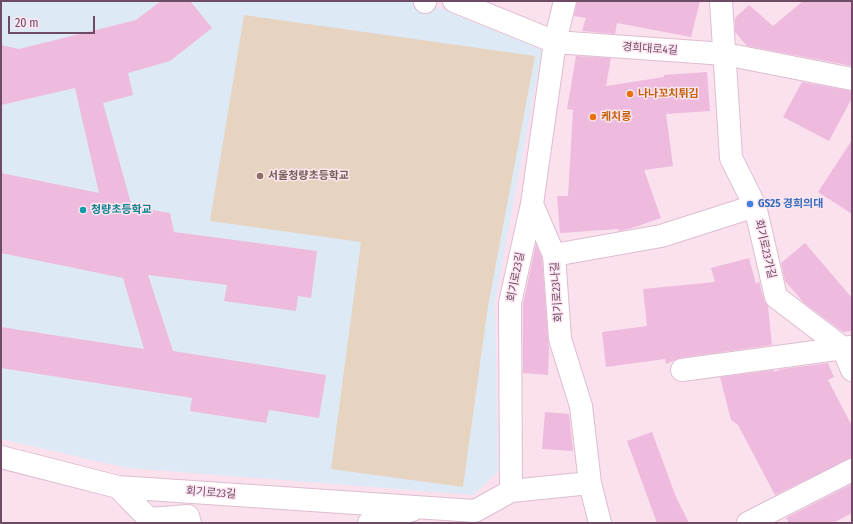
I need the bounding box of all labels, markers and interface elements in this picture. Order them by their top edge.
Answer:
scale bar [10,8,97,34]
text: 20 m [15,16,39,30]
street label: 경희대로4길 [622,40,678,58]
place label: 나나꼬치튀김 [638,87,699,101]
marker: 나나꼬치튀김 [625,89,635,99]
place label: 케치롱 [601,110,631,124]
marker: 케치롱 [588,112,598,122]
place label: 서울청량초등학교 [268,169,349,183]
marker: 서울청량초등학교 [255,171,265,181]
place label: GS25 경희의대 [758,197,823,211]
marker: GS25 경희의대 [745,199,755,209]
place label: 청량초등학교 [91,203,152,217]
marker: 청량초등학교 [78,205,88,215]
street label: 회기로23가길 [752,218,778,280]
street label: 회기로23길 [505,251,527,303]
street label: 회기로23나길 [548,261,566,323]
street label: 회기로23길 [185,485,237,501]

